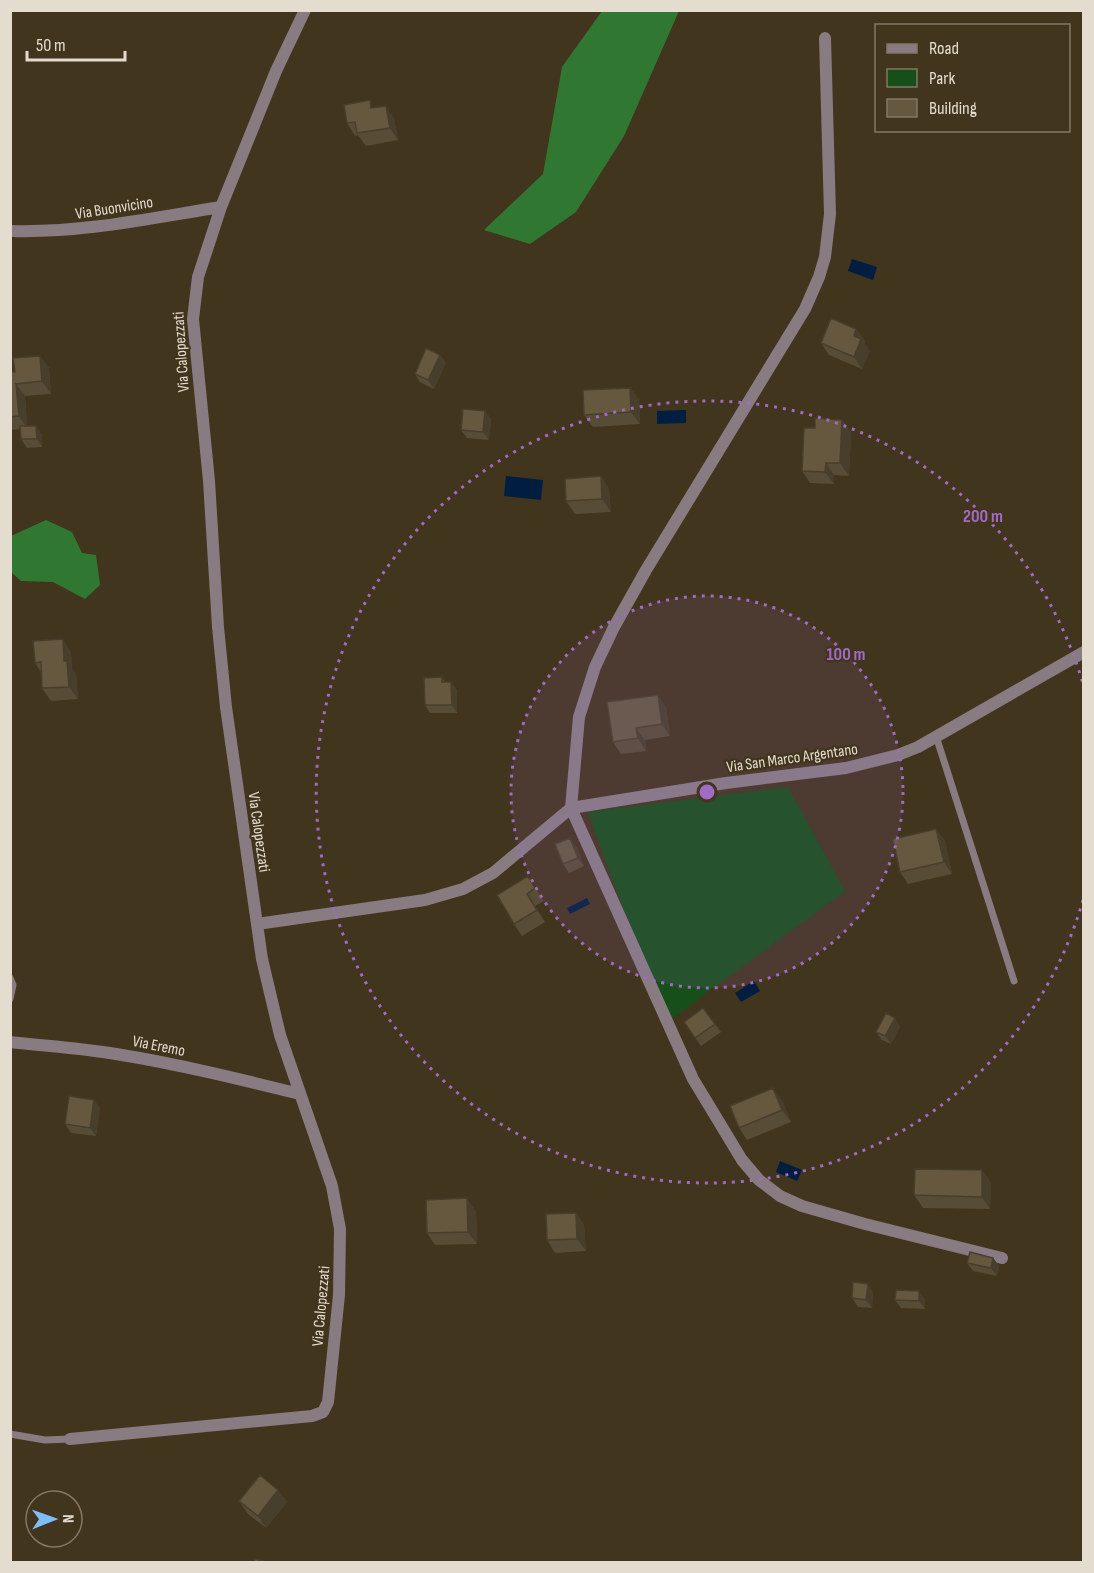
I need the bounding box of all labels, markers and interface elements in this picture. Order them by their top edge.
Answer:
scale bar [27,24,124,62]
legend [875,24,1070,132]
text: 50 m [36,35,66,56]
text: Road [929,38,959,59]
text: Park [929,68,955,89]
text: Building [929,98,977,119]
street label: Via Buonvicino [74,193,154,224]
street label: Via Calopezzati [169,311,194,393]
text: 200 m [963,506,1003,527]
text: 100 m [827,644,866,665]
street label: Via San Marco Argentano [725,740,859,777]
centre of rings [697,782,717,802]
street label: Via Calopezzati [243,791,274,874]
street label: Via Eremo [131,1032,187,1061]
street label: Via Calopezzati [309,1265,334,1347]
north arrow [24,1489,84,1549]
text: N [58,1514,77,1523]

